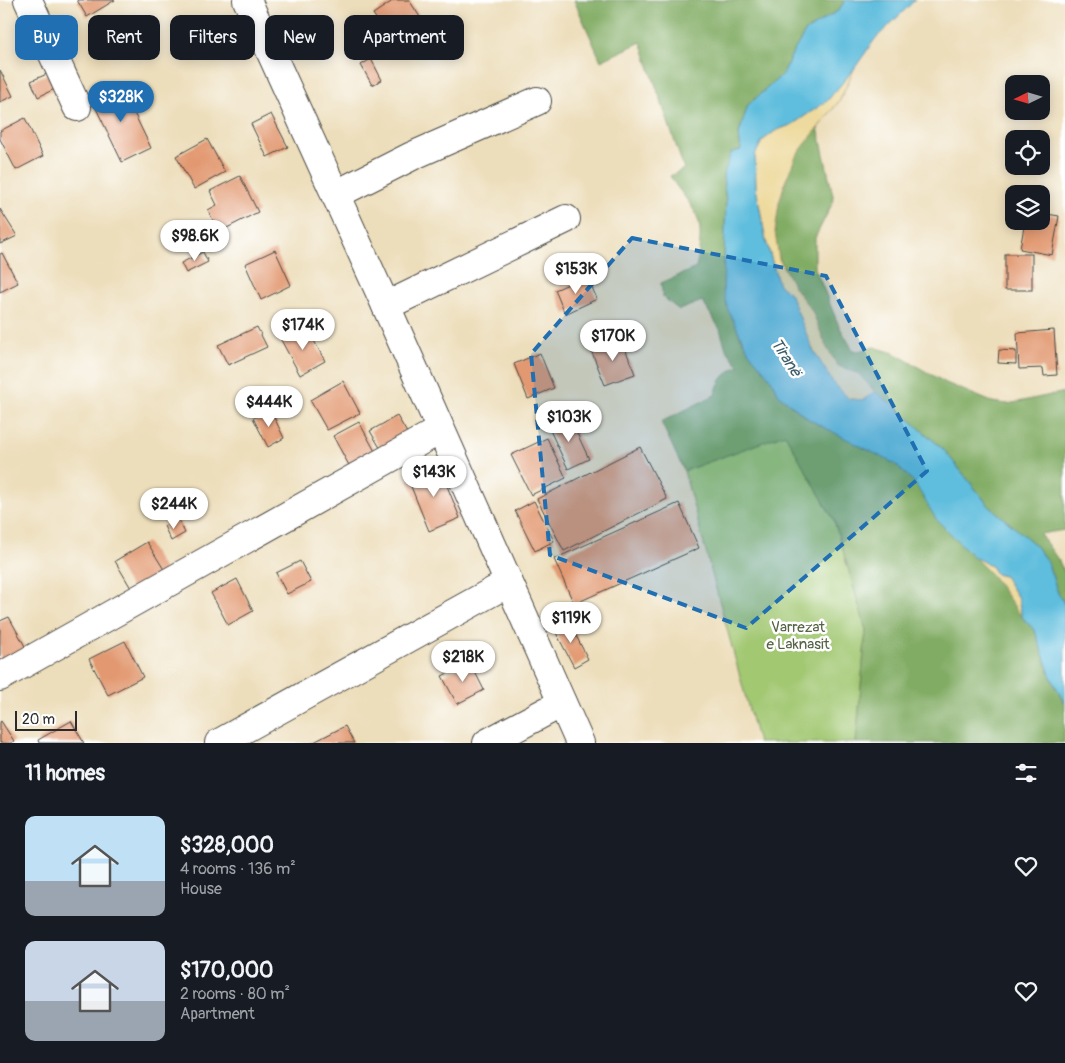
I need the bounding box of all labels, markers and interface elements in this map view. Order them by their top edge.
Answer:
chip: Buy [15,15,78,60]
chip: Rent [88,15,160,60]
chip: Filters [170,15,255,60]
chip: New [265,15,334,60]
chip: Apartment [344,15,464,60]
north arrow [1005,75,1050,120]
map controls [1005,75,1050,230]
pin: $328K [86,80,156,123]
text: $328K [99,87,143,107]
button: locate [1005,130,1050,175]
button: layers [1005,185,1050,230]
pin: $98.6K [154,220,236,262]
text: $98.6K [171,226,219,246]
pin: $153K [541,252,611,295]
text: $153K [555,259,597,279]
pin: $174K [268,308,338,351]
text: $174K [282,315,324,335]
pin: $170K [578,320,648,362]
text: $170K [591,326,635,346]
water label: Tiranë [766,334,807,382]
pin: $444K [234,386,304,428]
text: $444K [246,392,292,412]
pin: $103K [534,400,604,443]
text: $103K [547,407,591,427]
pin: $143K [399,456,469,498]
text: $143K [413,462,455,482]
pin: $244K [139,488,209,530]
text: $244K [151,494,197,514]
pin: $119K [536,602,606,644]
text: $119K [551,608,591,628]
park label: Varrezat e Laknasit [766,618,831,654]
pin: $218K [428,640,498,683]
text: $218K [442,647,484,667]
scale bar [15,708,78,731]
text: 20 m [22,711,55,728]
icon: filters [1012,759,1040,787]
text: 11 homes [25,760,105,787]
text: $328,000 [180,832,274,859]
icon: home [65,836,125,896]
icon: heart [1012,852,1040,880]
text: 4 rooms · 136 m² [180,859,296,879]
text: House [180,879,222,899]
text: $170,000 [180,957,273,984]
icon: home [65,961,125,1021]
icon: heart [1012,977,1040,1005]
text: 2 rooms · 80 m² [180,984,290,1004]
text: Apartment [180,1004,255,1024]

